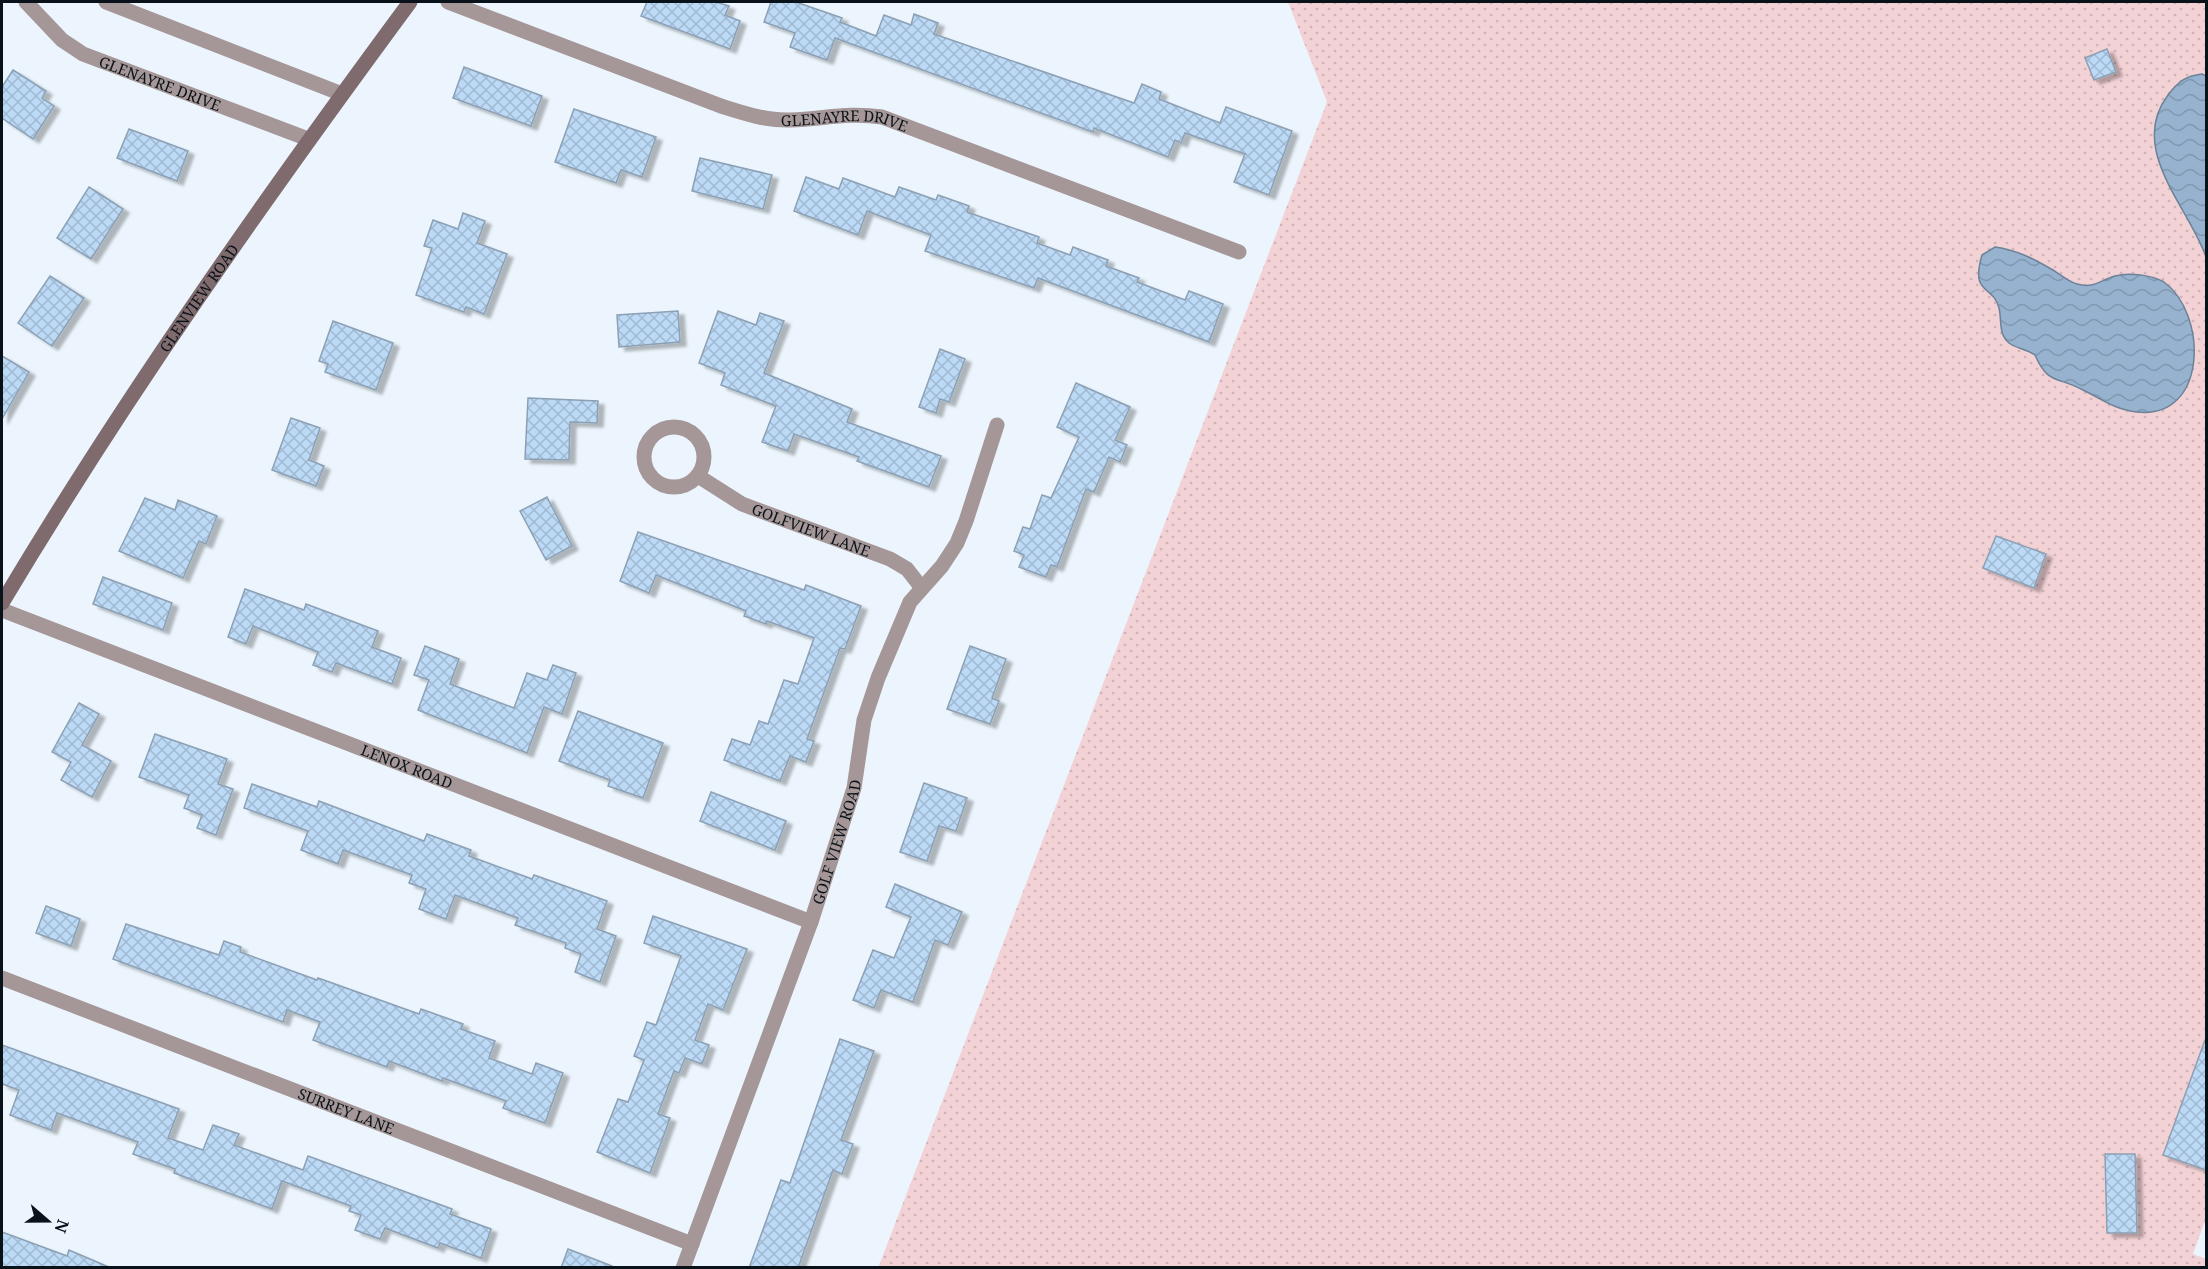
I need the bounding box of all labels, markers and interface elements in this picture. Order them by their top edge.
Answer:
street label: GLENAYRE DRIVE [96,51,224,115]
street label: GLENAYRE DRIVE [781,105,911,136]
street label: GLENVIEW ROAD [154,240,243,356]
street label: GOLFVIEW LANE [749,499,873,561]
street label: LENOX ROAD [358,739,456,793]
street label: GOLF VIEW ROAD [807,778,865,907]
street label: SURREY LANE [295,1083,397,1138]
north arrow [18,1191,78,1251]
text: N [49,1216,75,1236]

